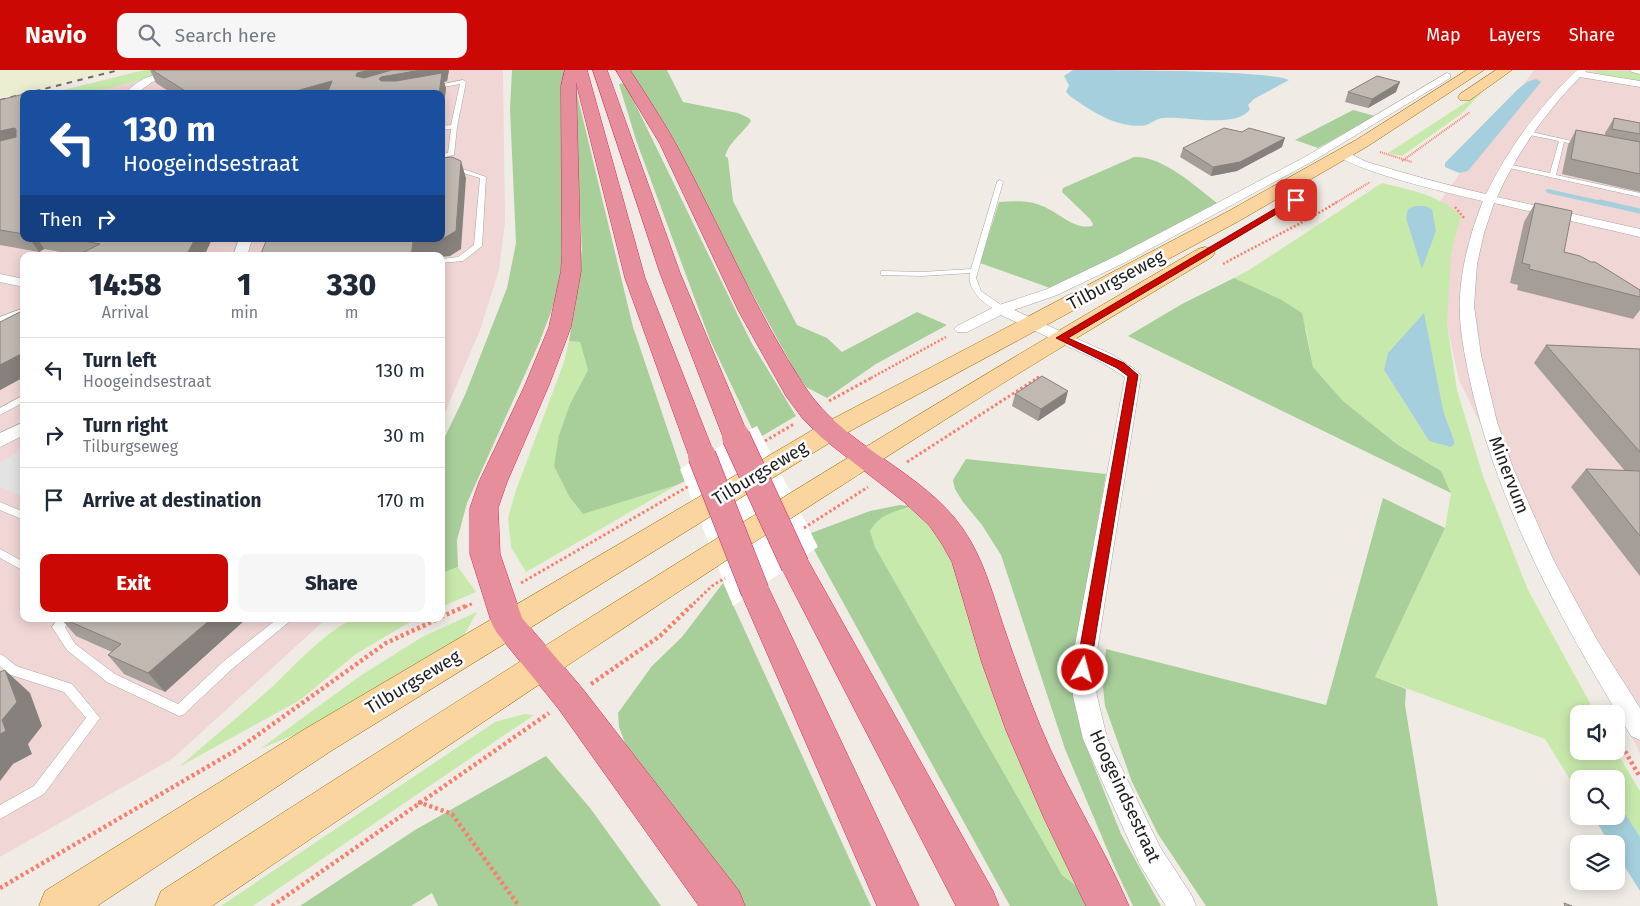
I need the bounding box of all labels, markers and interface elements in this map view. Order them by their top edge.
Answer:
search box [117,13,467,58]
text: Navio [25,21,87,49]
icon: search [135,21,163,49]
text: Search here [175,24,276,47]
text: Map [1426,24,1461,46]
text: Layers [1489,24,1541,46]
text: Share [1569,24,1615,46]
text: 130 m [123,108,216,150]
icon: left [40,110,105,175]
text: Hoogeindsestraat [123,150,299,177]
pin [1275,179,1317,221]
icon: arrive [1282,186,1310,214]
icon: right [92,205,120,233]
text: Then [40,208,82,231]
street label: Tilburgseweg [1064,245,1169,315]
text: 14:58 [89,267,162,303]
text: 1 [237,267,251,303]
text: 330 [327,267,376,303]
text: Arrival [102,303,149,322]
text: min [231,303,258,322]
text: m [345,303,358,322]
text: Turn left [83,349,157,372]
icon: left [40,356,68,384]
text: 130 m [375,359,425,382]
text: Hoogeindsestraat [83,372,211,391]
text: Turn right [83,414,168,437]
icon: right [40,421,68,449]
text: 30 m [384,424,425,447]
street label: Minervum [1484,433,1534,517]
street label: Tilburgseweg [708,436,812,510]
text: Tilburgseweg [83,437,178,456]
icon: arrive [40,486,68,514]
text: Arrive at destination [83,489,262,512]
text: 170 m [377,489,425,512]
button: Exit [40,554,228,612]
button: Share [238,554,425,612]
position arrow [1056,643,1108,695]
street label: Tilburgseweg [361,645,465,719]
map controls [1570,705,1625,890]
button: sound [1570,705,1625,760]
street label: Hoogeindsestraat [1085,726,1166,866]
button: search [1570,770,1625,825]
button: layers [1570,835,1625,890]

